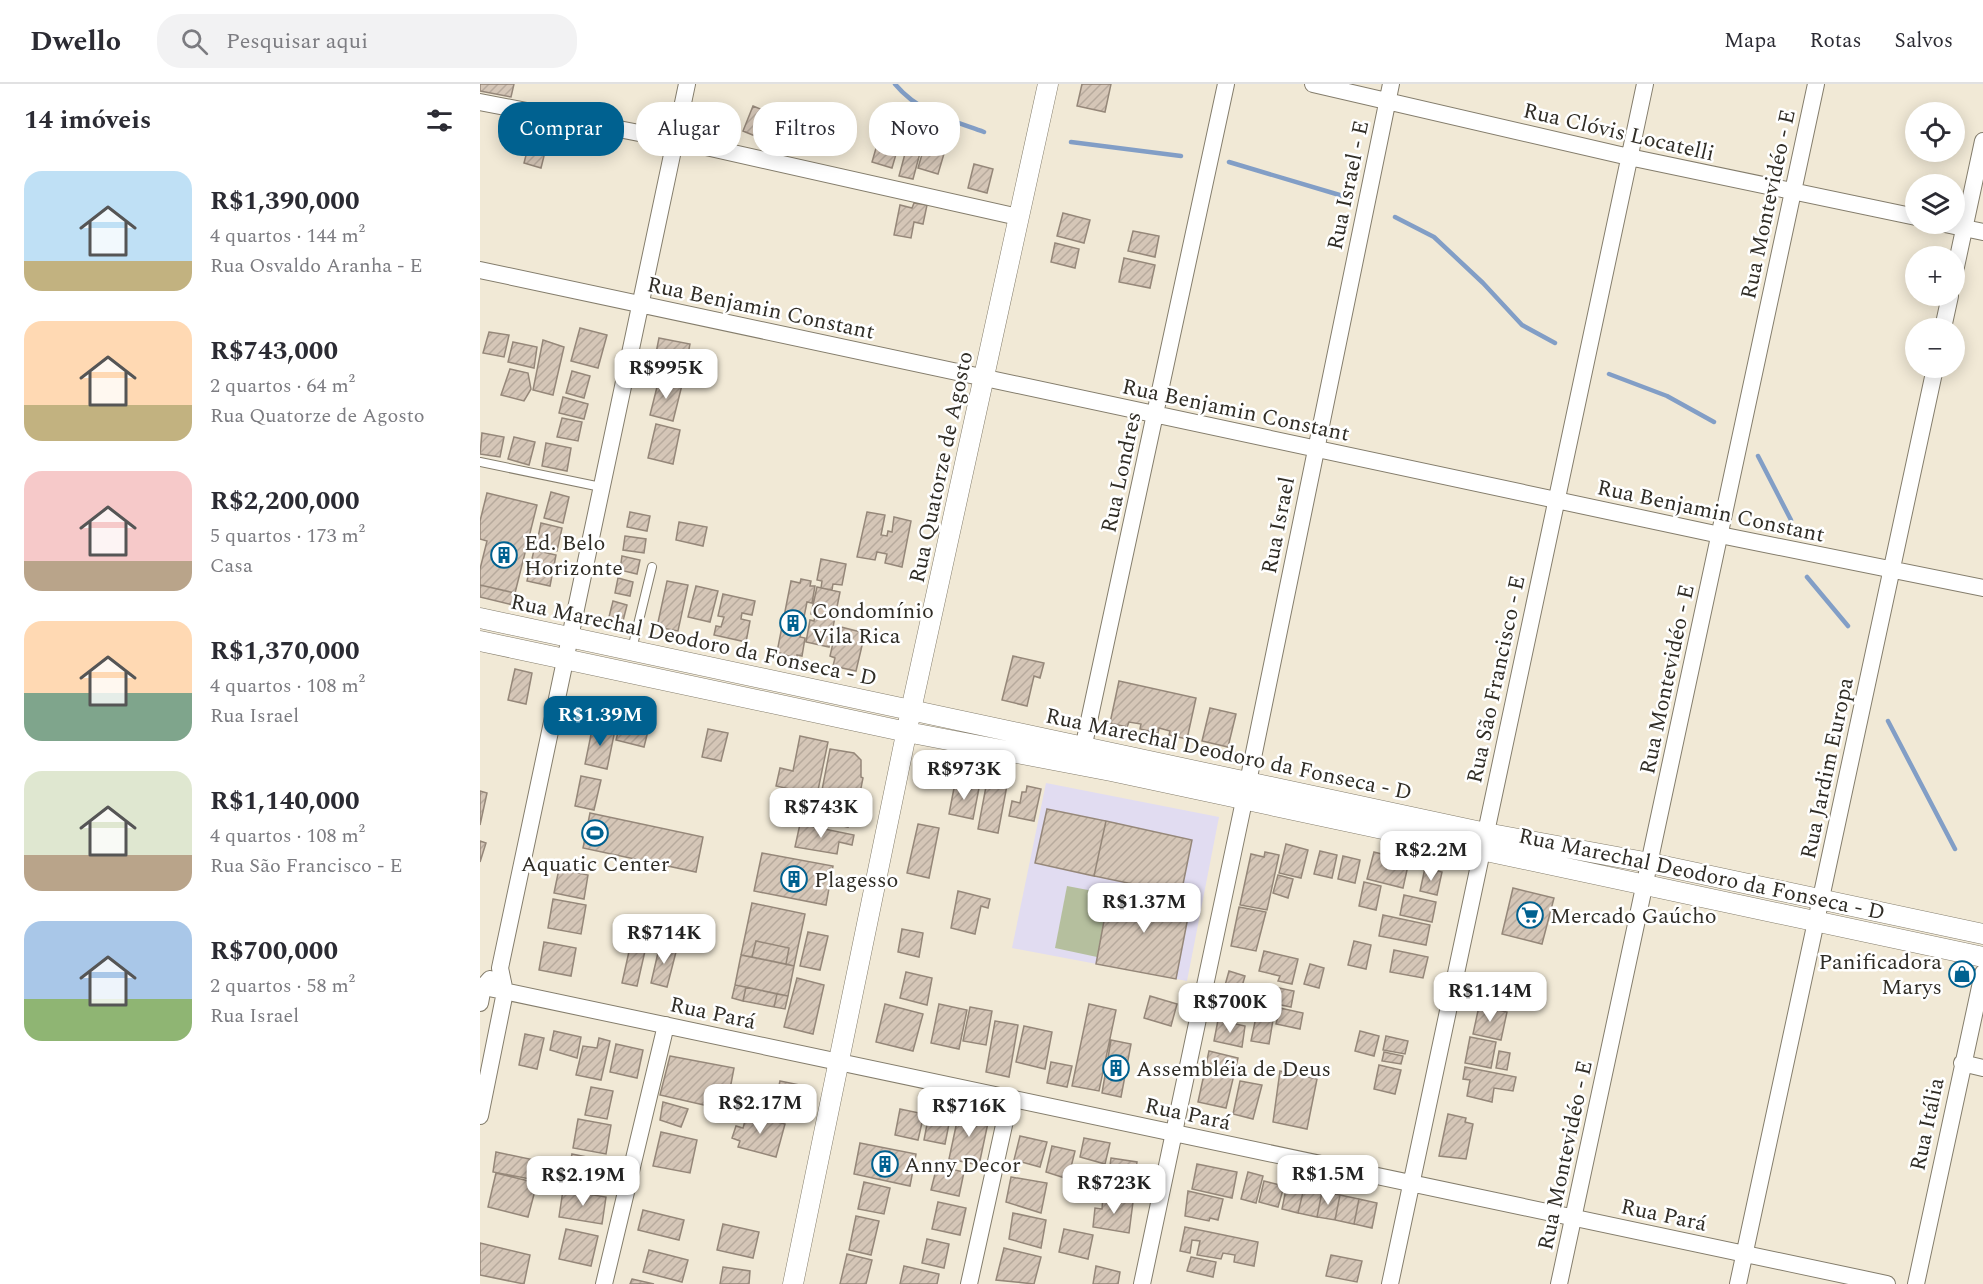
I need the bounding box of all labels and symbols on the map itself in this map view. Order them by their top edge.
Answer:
street label: Rua Clóvis Locatelli [1520,94,1718,171]
street label: Rua Montevidéo - E [1732,106,1805,302]
street label: Rua Israel - E [1319,117,1378,253]
street label: Rua Benjamin Constant [644,268,878,349]
street label: Rua Quatorze de Agosto [901,348,982,586]
pin: R$995K [617,349,715,400]
street label: Rua Benjamin Constant [1119,370,1353,451]
street label: Rua Londres [1093,409,1150,536]
street label: Rua Benjamin Constant [1594,471,1828,552]
street label: Rua Israel [1253,474,1304,577]
place label: Ed. Belo Horizonte [524,527,623,585]
building icon: Ed. Belo Horizonte [489,540,519,570]
street label: Rua São Francisco - E [1458,572,1535,786]
street label: Rua Montevidéo - E [1631,581,1704,777]
street label: Rua Marechal Deodoro da Fonseca - D [507,585,880,695]
place label: Condomínio Vila Rica [812,595,934,653]
building icon: Condomínio Vila Rica [778,608,808,638]
street label: Rua Jardim Europa [1792,674,1863,862]
pin: R$1.39M [545,696,655,747]
street label: Rua Marechal Deodoro da Fonseca - D [1042,699,1415,809]
pin: R$973K [915,750,1013,801]
pin: R$743K [772,788,870,839]
sports icon: Aquatic Center [580,818,610,848]
street label: Rua Marechal Deodoro da Fonseca - D [1515,819,1888,929]
pin: R$2.2M [1382,831,1480,882]
place label: Aquatic Center [521,848,670,881]
building icon: Plagesso [779,864,809,894]
place label: Plagesso [814,864,898,897]
pin: R$1.37M [1089,883,1199,934]
supermarket icon: Mercado Gaúcho [1515,900,1545,930]
place label: Mercado Gaúcho [1550,900,1717,933]
pin: R$714K [615,914,713,965]
place label: Panificadora Marys [1818,946,1942,1004]
shop icon: Panificadora Marys [1947,959,1977,989]
pin: R$1.14M [1435,972,1545,1023]
pin: R$700K [1181,983,1279,1034]
street label: Rua Pará [667,988,759,1039]
building icon: Assembléia de Deus [1101,1053,1131,1083]
place label: Assembléia de Deus [1136,1053,1331,1086]
street label: Rua Montevidéo - E [1529,1057,1602,1253]
street label: Rua Itália [1902,1075,1953,1174]
pin: R$2.17M [705,1084,815,1135]
pin: R$716K [920,1087,1018,1138]
street label: Rua Pará [1142,1089,1234,1140]
building icon: Anny Decor [870,1149,900,1179]
place label: Anny Decor [904,1149,1021,1182]
pin: R$1.5M [1279,1155,1377,1206]
pin: R$2.19M [528,1156,638,1207]
pin: R$723K [1065,1164,1163,1215]
street label: Rua Pará [1618,1190,1710,1241]

